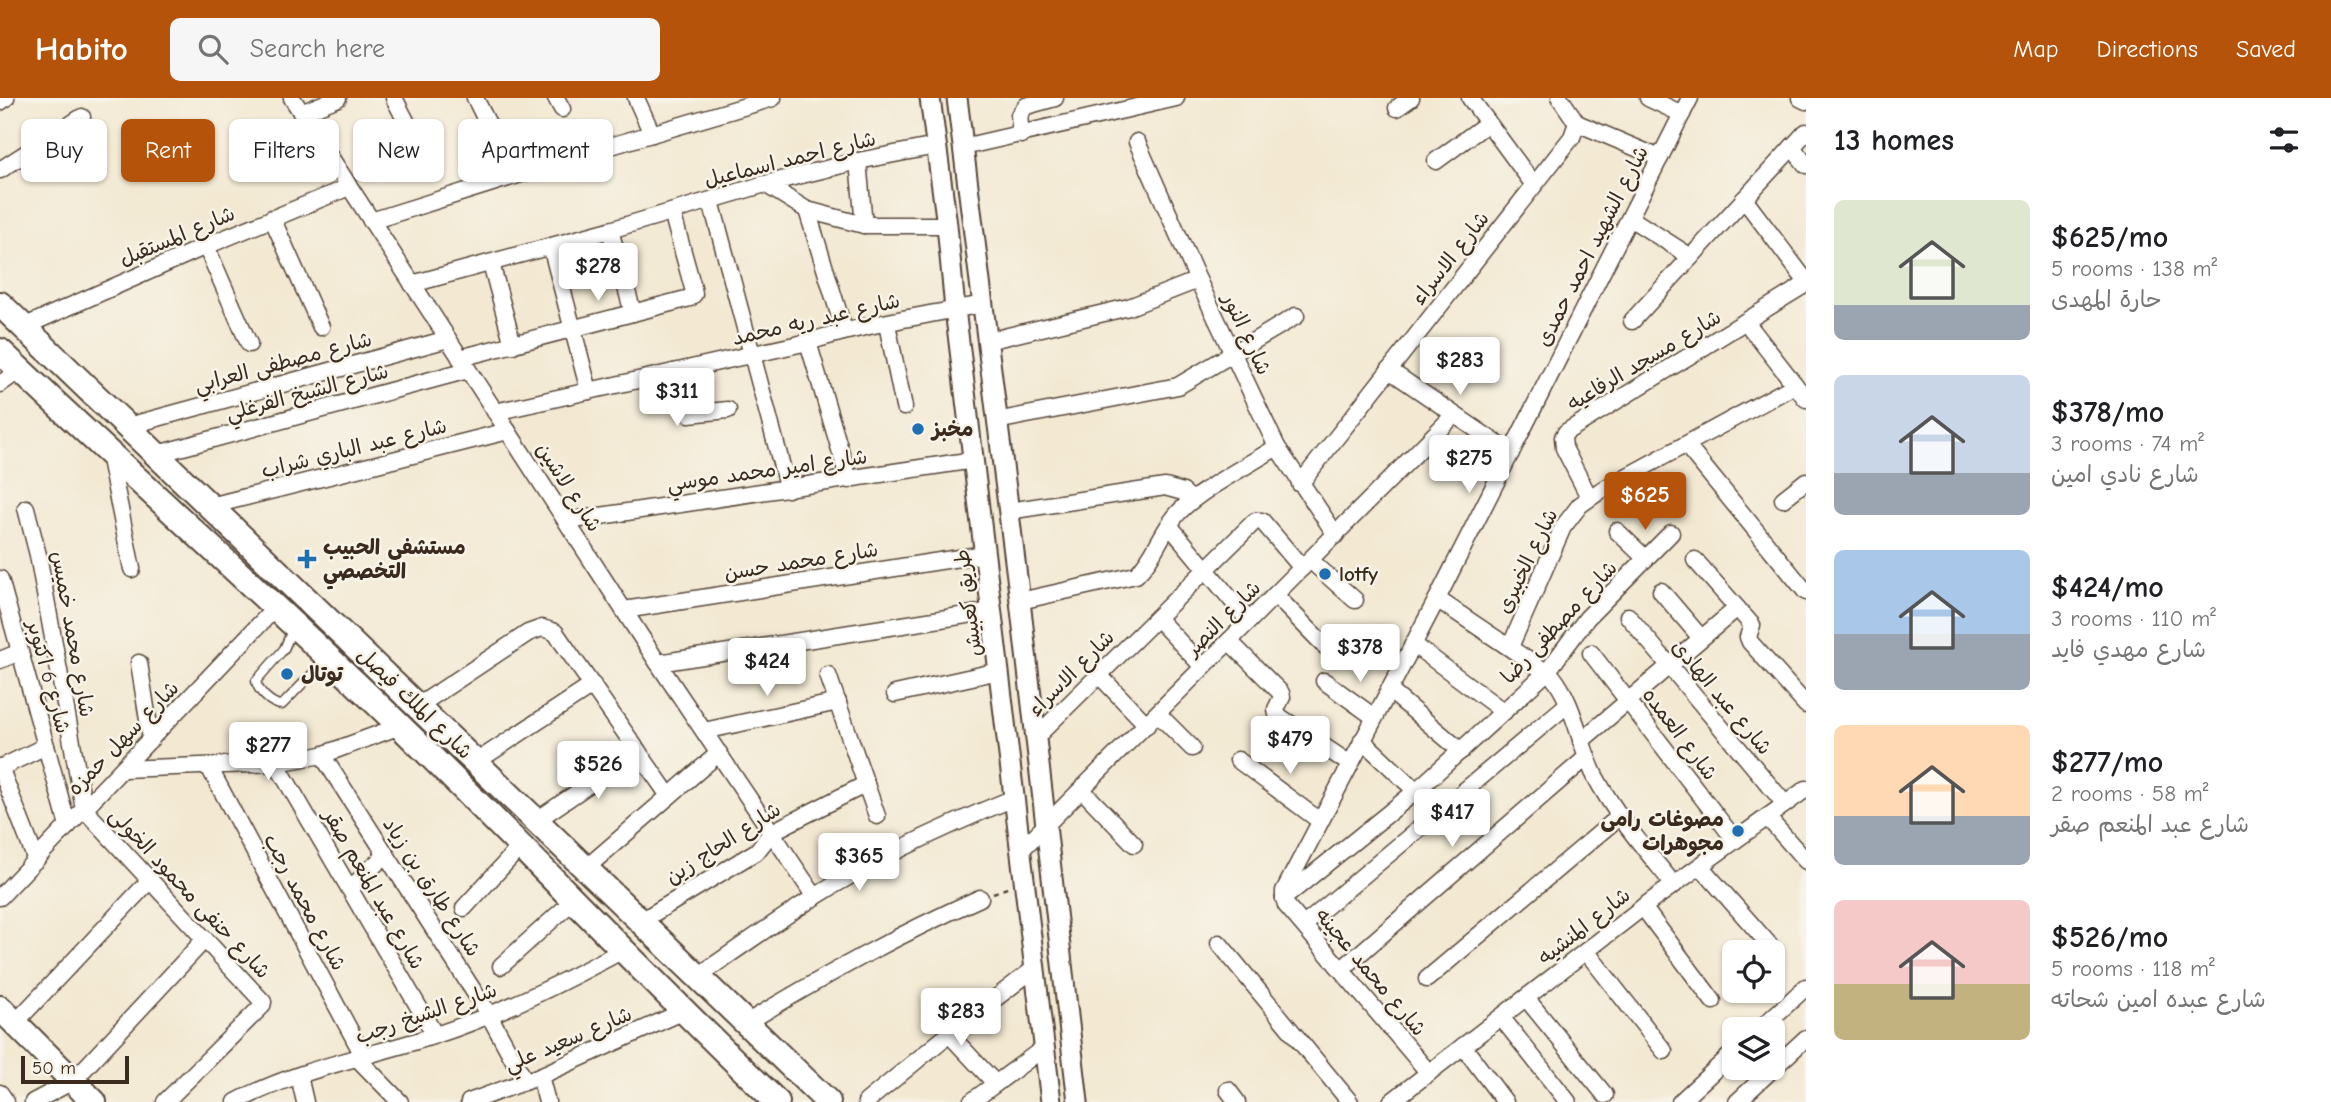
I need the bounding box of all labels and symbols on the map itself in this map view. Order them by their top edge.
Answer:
street label: شارع احمد اسماعيل [702,126,879,195]
street label: شارع الشهيد احمد حمدى [1531,142,1656,352]
street label: شارع المستقبل [116,201,240,274]
street label: شارع الاسراء [1406,207,1496,311]
pin: $278 [557,244,639,303]
street label: شارع عبد ريه محمد [730,288,903,353]
street label: شارع النور [1214,288,1276,380]
street label: شارع مسجد الرفاعيه [1563,305,1727,418]
street label: شارع مصطفى العرابي [191,327,376,404]
pin: $283 [1419,338,1501,397]
street label: شارع الشيخ الفرغلي [223,359,393,432]
pin: $311 [636,368,718,428]
street label: شارع عبد الباري شراب [259,413,450,486]
place label: مخبز [930,417,973,442]
marker: مخبز [910,421,926,437]
pin: $275 [1428,436,1510,495]
street label: شارع لاشين [529,438,607,538]
street label: شارع امير محمد موسي [665,444,870,503]
pin: $625 [1604,472,1686,532]
street label: شارع الخبيرى [1491,505,1565,619]
place label: مستشفى الحبيب التخصصي [323,535,466,590]
street label: شارع محمد حسن [722,537,880,588]
street label: طريق كعبيش [950,548,987,658]
street label: شارع محمد خميس [44,549,99,719]
marker: مستشفى الحبيب التخصصي [297,549,317,569]
street label: شارع مصطفى رضا [1496,556,1624,690]
place label: lotfy [1339,562,1378,586]
marker: lotfy [1317,566,1333,582]
street label: شارع النصر [1179,576,1268,664]
street label: شارع 6 اكتوبر [19,616,76,737]
pin: $378 [1319,624,1401,684]
street label: شارع الاسراء [1023,625,1121,723]
street label: شارع عبد الهادى [1665,635,1777,761]
pin: $424 [726,638,808,698]
street label: شارع الملك فيصل [350,642,477,766]
place label: توتال [301,662,344,687]
marker: توتال [279,666,295,682]
street label: شارع سهل حمزه [62,676,186,802]
street label: شارع العمده [1635,683,1722,787]
pin: $479 [1249,716,1331,776]
pin: $277 [227,722,309,782]
pin: $526 [557,742,639,801]
pin: $417 [1411,790,1493,849]
street label: شارع الحاج زين [661,797,787,892]
street label: شارع حنفى محمود الخولى [102,803,275,985]
street label: شارع عبد المنعم صقر [314,803,430,975]
place label: مصوغات رامى مجوهرات [1601,807,1724,857]
street label: شارع طارق بن زياد [376,813,486,963]
marker: مصوغات رامى مجوهرات [1730,823,1746,839]
street label: شارع محمد رجب [256,830,351,976]
pin: $365 [818,834,900,893]
street label: شارع المنشيه [1533,883,1637,972]
street label: شارع محمد عجينه [1308,903,1431,1043]
street label: شارع الشيخ رجب [352,978,501,1051]
pin: $283 [920,988,1002,1048]
street label: شارع سعيد علي [501,1001,638,1083]
scale bar [21,1053,130,1085]

